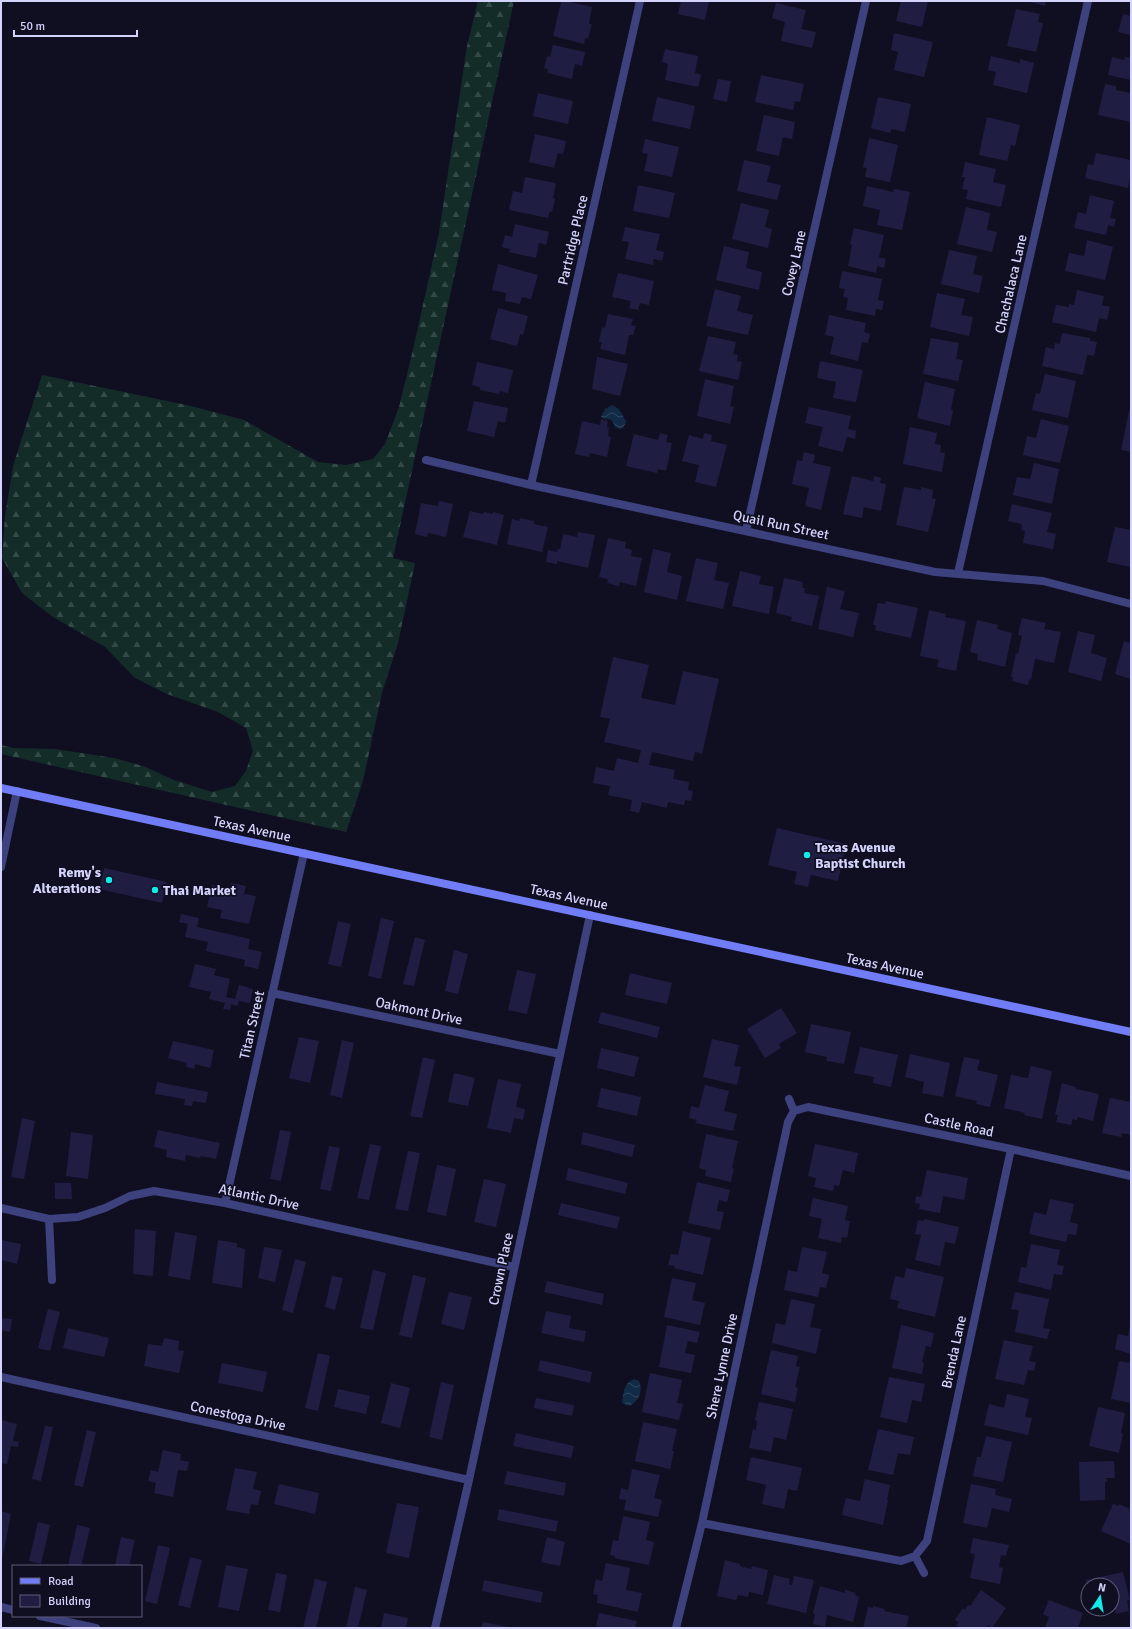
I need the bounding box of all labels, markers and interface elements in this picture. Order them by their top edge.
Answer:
scale bar [14,12,137,38]
text: 50 m [20,19,45,34]
street label: Partridge Place [554,193,592,287]
street label: Covey Lane [778,228,810,298]
street label: Chachalaca Lane [991,233,1031,335]
street label: Quail Run Street [731,507,831,544]
street label: Texas Avenue [212,812,292,846]
place label: Texas Avenue Baptist Church [815,839,906,872]
marker: Texas Avenue Baptist Church [802,850,812,860]
place label: Remy's Alterations [33,864,101,897]
marker: Remy's Alterations [104,875,114,885]
street label: Texas Avenue [529,880,609,914]
place label: Thai Market [163,882,237,899]
marker: Thai Market [150,885,160,895]
street label: Texas Avenue [845,949,925,983]
street label: Titan Street [236,989,268,1061]
street label: Oakmont Drive [374,993,464,1029]
street label: Castle Road [923,1109,995,1141]
street label: Atlantic Drive [217,1180,301,1214]
street label: Crown Place [485,1231,517,1307]
street label: Shere Lynne Drive [703,1312,741,1420]
street label: Brenda Lane [938,1314,970,1390]
street label: Conestoga Drive [189,1398,287,1434]
legend [12,1565,142,1617]
text: Road [48,1574,74,1589]
north arrow [1080,1577,1120,1617]
text: N [1097,1581,1107,1595]
text: Building [48,1594,91,1609]

